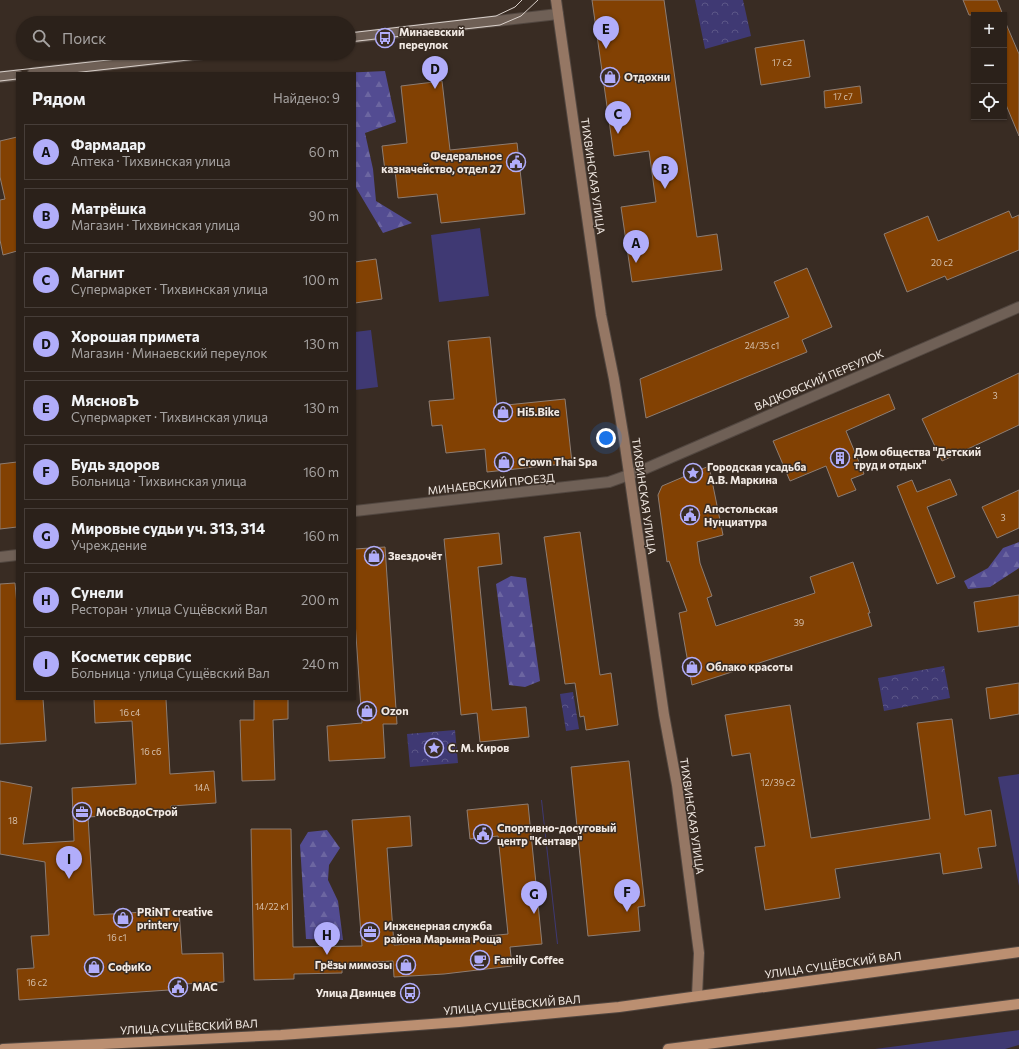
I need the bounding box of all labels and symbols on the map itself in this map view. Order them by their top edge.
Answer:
pin: E [593,16,619,49]
place label: Минаевский переулок [399,25,464,51]
bus stop icon: Минаевский переулок [374,27,396,49]
pin: D [422,56,448,89]
house number: 17 с2 [772,57,792,68]
shop icon: Отдохни [599,66,621,88]
place label: Отдохни [624,70,670,83]
house number: 17 с7 [833,91,853,102]
pin: C [605,101,631,134]
street label: ТИХВИНСКАЯ УЛИЦА [579,117,608,235]
place label: Федеральное казначейство, отдел 27 [381,149,502,175]
public building icon: Федеральное казначейство, отдел 27 [505,151,527,173]
pin: B [652,156,678,189]
pin: A [623,230,649,263]
house number: 20 с2 [931,257,953,268]
house number: 24/35 с1 [745,340,779,351]
street label: ВАДКОВСКИЙ ПЕРЕУЛОК [752,345,886,413]
house number: 3 [992,390,998,401]
shop icon: Hi5.Bike [492,401,514,423]
place label: Hi5.Bike [517,405,560,418]
your location [596,428,616,448]
street label: ТИХВИНСКАЯ УЛИЦА [630,437,659,555]
place label: Дом общества "Детский труд и отдых" [854,445,981,471]
building icon: Дом общества "Детский труд и отдых" [829,447,851,469]
shop icon: Crown Thai Spa [493,451,515,473]
place label: Crown Thai Spa [518,455,597,468]
place label: Городская усадьба А.В. Маркина [707,460,807,486]
place icon: Городская усадьба А.В. Маркина [682,462,704,484]
street label: МИНАЕВСКИЙ ПРОЕЗД [427,469,555,497]
place label: Апостольская Нунциатура [704,502,778,528]
public building icon: Апостольская Нунциатура [679,504,701,526]
house number: 3 [1000,512,1006,523]
shop icon: Звездочёт [363,545,385,567]
place label: Звездочёт [388,549,443,562]
house number: 39 [794,617,804,628]
shop icon: Облако красоты [681,656,703,678]
place label: Облако красоты [706,660,793,673]
shop icon: Ozon [356,700,378,722]
place label: Ozon [381,704,409,717]
house number: 16 с4 [120,707,141,718]
place icon: С. М. Киров [423,737,445,759]
place label: С. М. Киров [448,741,509,754]
house number: 16 с6 [141,746,161,757]
street label: ТИХВИНСКАЯ УЛИЦА [678,757,707,875]
house number: 12/39 с2 [761,777,795,788]
house number: 14А [194,782,210,793]
office icon: МосВодоСтрой [71,801,93,823]
place label: МосВодоСтрой [96,805,178,818]
house number: 18 [8,815,18,826]
place label: Спортивно-досуговый центр "Кентавр" [497,821,616,847]
public building icon: Спортивно-досуговый центр "Кентавр" [472,823,494,845]
pin: I [56,846,82,879]
pin: F [614,879,640,912]
pin: G [521,881,547,914]
house number: 14/22 к1 [255,901,289,912]
place label: PRiNT creative printery [137,905,213,931]
shop icon: PRiNT creative printery [112,907,134,929]
place label: Инженерная служба района Марьина Роща [384,919,502,945]
office icon: Инженерная служба района Марьина Роща [359,921,381,943]
pin: H [314,922,340,955]
house number: 16 с1 [107,932,127,943]
street label: УЛИЦА СУЩЁВСКИЙ ВАЛ [764,947,902,981]
cafe icon: Family Coffee [469,949,491,971]
place label: Family Coffee [494,953,564,966]
shop icon: Грёзы мимозы [395,954,417,976]
shop icon: СофиКо [83,956,105,978]
place label: Грёзы мимозы [315,958,392,971]
place label: СофиКо [108,960,152,973]
public building icon: MAC [167,976,189,998]
house number: 16 с2 [27,977,47,988]
place label: MAC [192,980,218,993]
bus stop icon: Улица Двинцев [399,982,421,1004]
place label: Улица Двинцев [316,986,396,999]
street label: УЛИЦА СУЩЁВСКИЙ ВАЛ [443,991,581,1017]
street label: УЛИЦА СУЩЁВСКИЙ ВАЛ [120,1015,258,1037]

